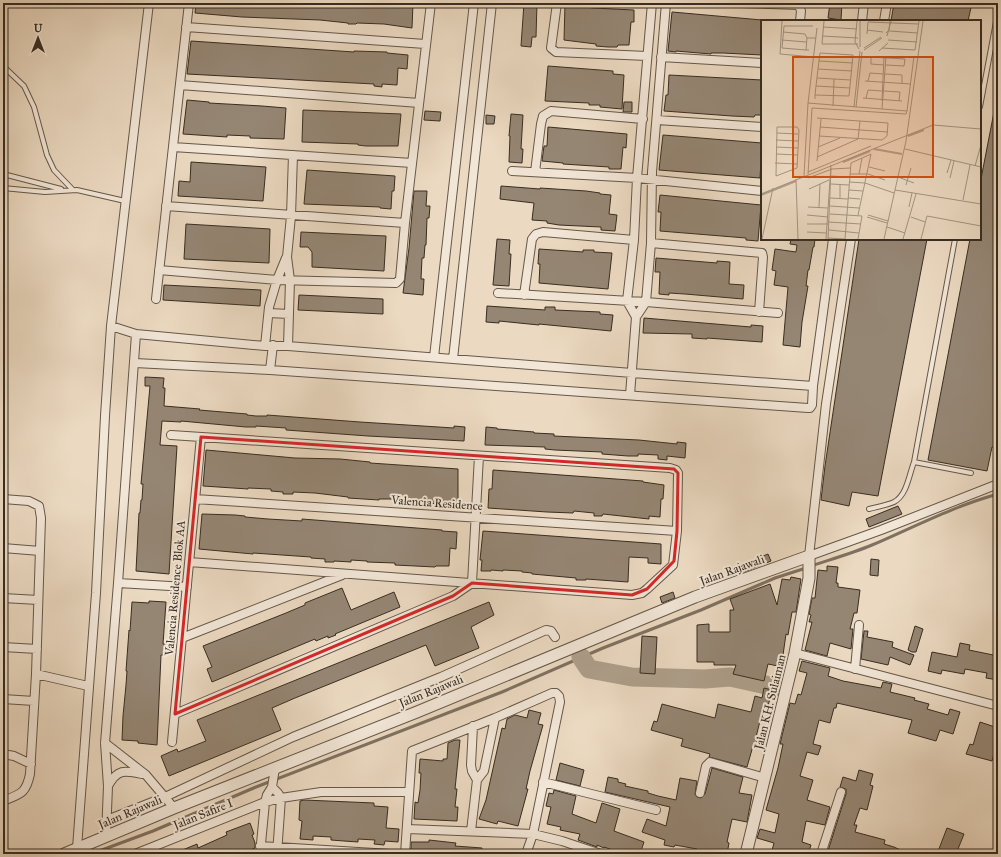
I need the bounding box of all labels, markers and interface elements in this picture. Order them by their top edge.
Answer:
north arrow [18,18,58,58]
inset map [761,20,981,240]
text: U [34,22,43,35]
street label: Valencia Residence [390,493,483,513]
street label: Valencia Residence Blok AA [162,520,188,657]
street label: Jalan Rajawali [696,552,767,590]
street label: Jalan KH. Sulaiman [751,652,790,753]
street label: Jalan Rajawali [395,672,466,712]
street label: Jalan Rajawali [94,792,165,833]
street label: Jalan Safire I [169,796,235,834]

